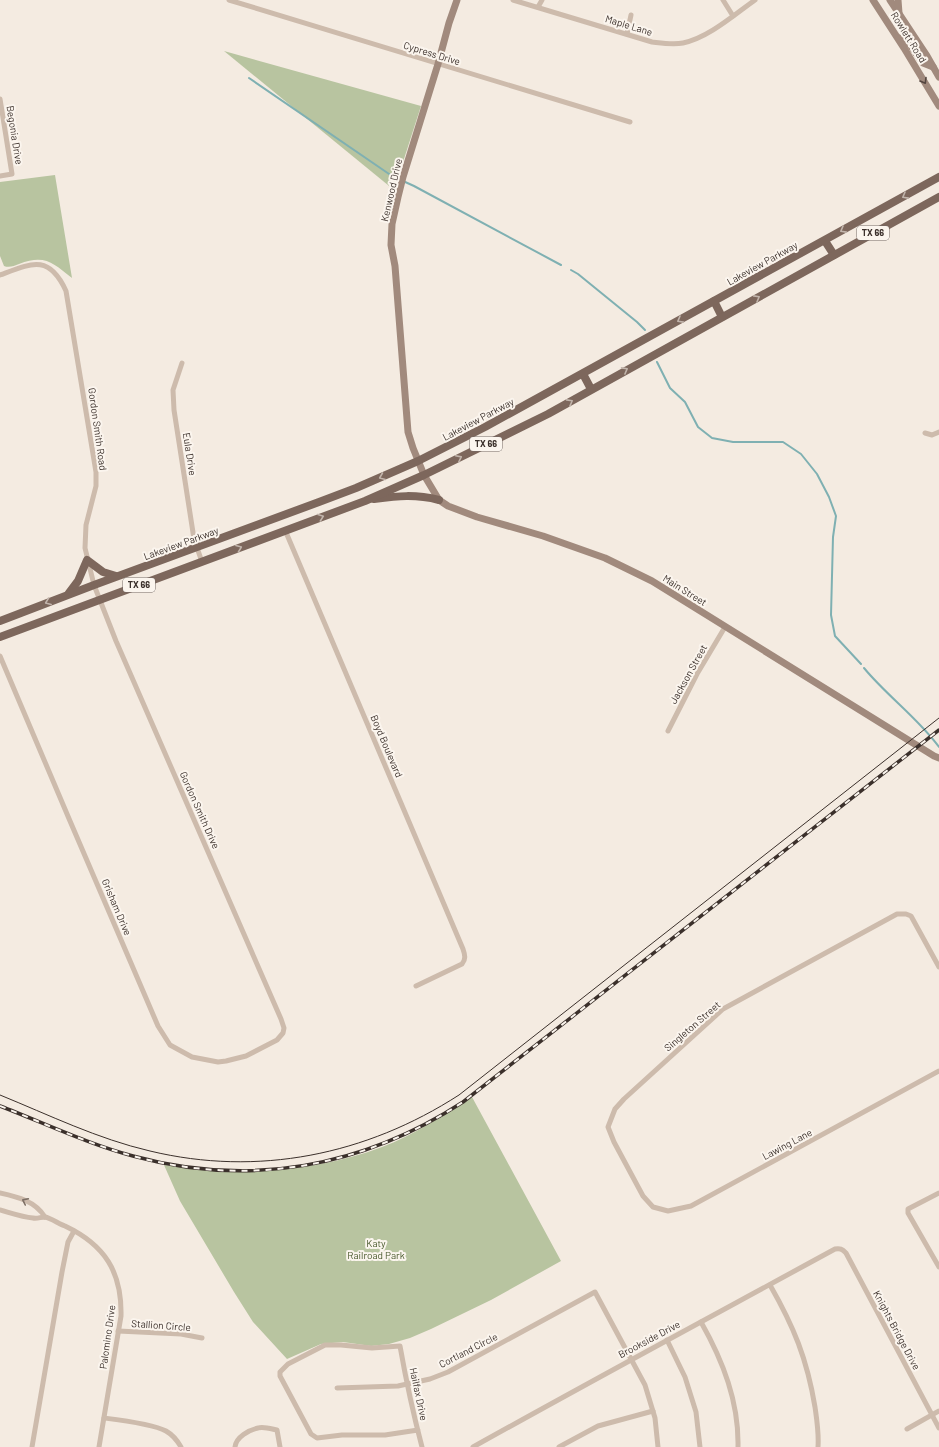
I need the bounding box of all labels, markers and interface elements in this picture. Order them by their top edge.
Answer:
street label: Rowlett Road [889,9,929,65]
street label: Maple Lane [604,12,654,38]
street label: Cypress Drive [402,39,462,67]
one-way arrow [919,77,926,84]
street label: Begonia Drive [4,105,26,165]
street label: Kenwood Drive [378,157,404,223]
one-way arrow [902,191,909,198]
one-way arrow [840,226,848,233]
road number: TX 66 [857,226,889,240]
street label: Lakeview Parkway [725,238,800,287]
one-way arrow [752,295,760,302]
one-way arrow [677,316,684,323]
one-way arrow [621,368,628,375]
street label: Gordon Smith Road [86,387,110,471]
street label: Lakeview Parkway [440,395,516,443]
one-way arrow [566,399,573,406]
street label: Eula Drive [181,432,199,476]
road number: TX 66 [470,437,502,451]
one-way arrow [455,455,462,463]
one-way arrow [379,472,387,480]
one-way arrow [318,513,325,522]
street label: Lakeview Parkway [142,524,221,562]
one-way arrow [235,545,242,553]
street label: Main Street [661,572,709,608]
road number: TX 66 [123,578,155,592]
one-way arrow [44,598,51,606]
street label: Jackson Street [667,642,709,706]
street label: Boyd Boulevard [368,713,406,779]
street label: Gordon Smith Drive [178,769,222,851]
street label: Grisham Drive [100,877,134,937]
street label: Singleton Street [662,998,723,1054]
street label: Lawing Lane [760,1126,814,1162]
one-way arrow [22,1198,30,1206]
park label: Katy Railroad Park [347,1237,405,1261]
street label: Knights Bridge Drive [871,1288,923,1372]
street label: Palomino Drive [97,1304,117,1370]
street label: Stallion Circle [131,1317,191,1333]
street label: Brookside Drive [616,1318,682,1360]
street label: Cortland Circle [437,1330,499,1370]
street label: Hailfax Drive [408,1366,430,1422]

